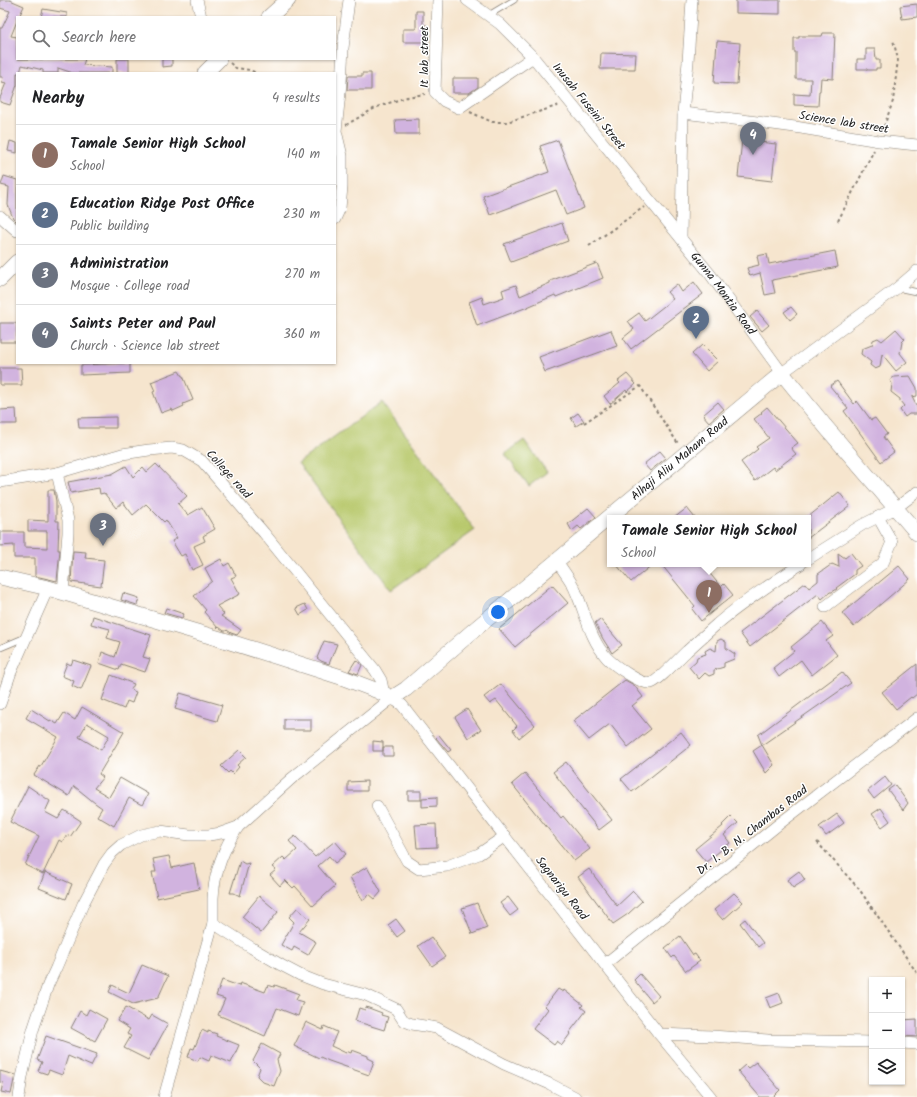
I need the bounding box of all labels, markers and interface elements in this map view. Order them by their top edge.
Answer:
search box [16,16,336,60]
text: Search here [62,26,136,50]
street label: It lab street [415,26,434,88]
icon: search [30,27,52,49]
street label: Inusah Fuseini Street [547,58,630,154]
text: Nearby [32,85,84,112]
text: 4 results [272,88,320,109]
street label: Science lab street [798,106,891,139]
pin: 4 [740,122,766,155]
text: Tamale Senior High School [70,132,246,156]
text: 1 [43,144,47,165]
text: 140 m [287,144,320,165]
text: School [70,156,105,177]
text: Education Ridge Post Office [70,192,254,216]
text: 2 [41,204,49,225]
text: 230 m [283,204,320,225]
text: Public building [70,216,149,237]
street label: Gunna Montia Road [686,248,761,340]
text: Administration [70,252,169,276]
text: 3 [41,264,49,285]
text: 270 m [284,264,320,285]
text: Mosque · College road [70,276,189,297]
pin: 2 [683,306,709,339]
text: Saints Peter and Paul [70,312,216,336]
text: 4 [41,324,49,345]
text: 360 m [283,324,320,345]
text: Church · Science lab street [70,336,220,357]
street label: Alhaji Aliu Maham Road [627,412,734,505]
street label: College road [201,445,257,504]
pin: 3 [90,513,116,546]
popup [607,515,811,567]
text: Tamale Senior High School [621,519,797,543]
text: School [621,543,656,564]
pin: 1 [696,580,722,613]
your location [488,602,508,622]
street label: Dr. I. B. N. Chambas Road [693,780,813,880]
street label: Sagnarigu Road [530,852,593,925]
map controls [869,977,905,1085]
button: + [869,977,905,1013]
button: − [869,1013,905,1049]
button: layers [869,1049,905,1085]

